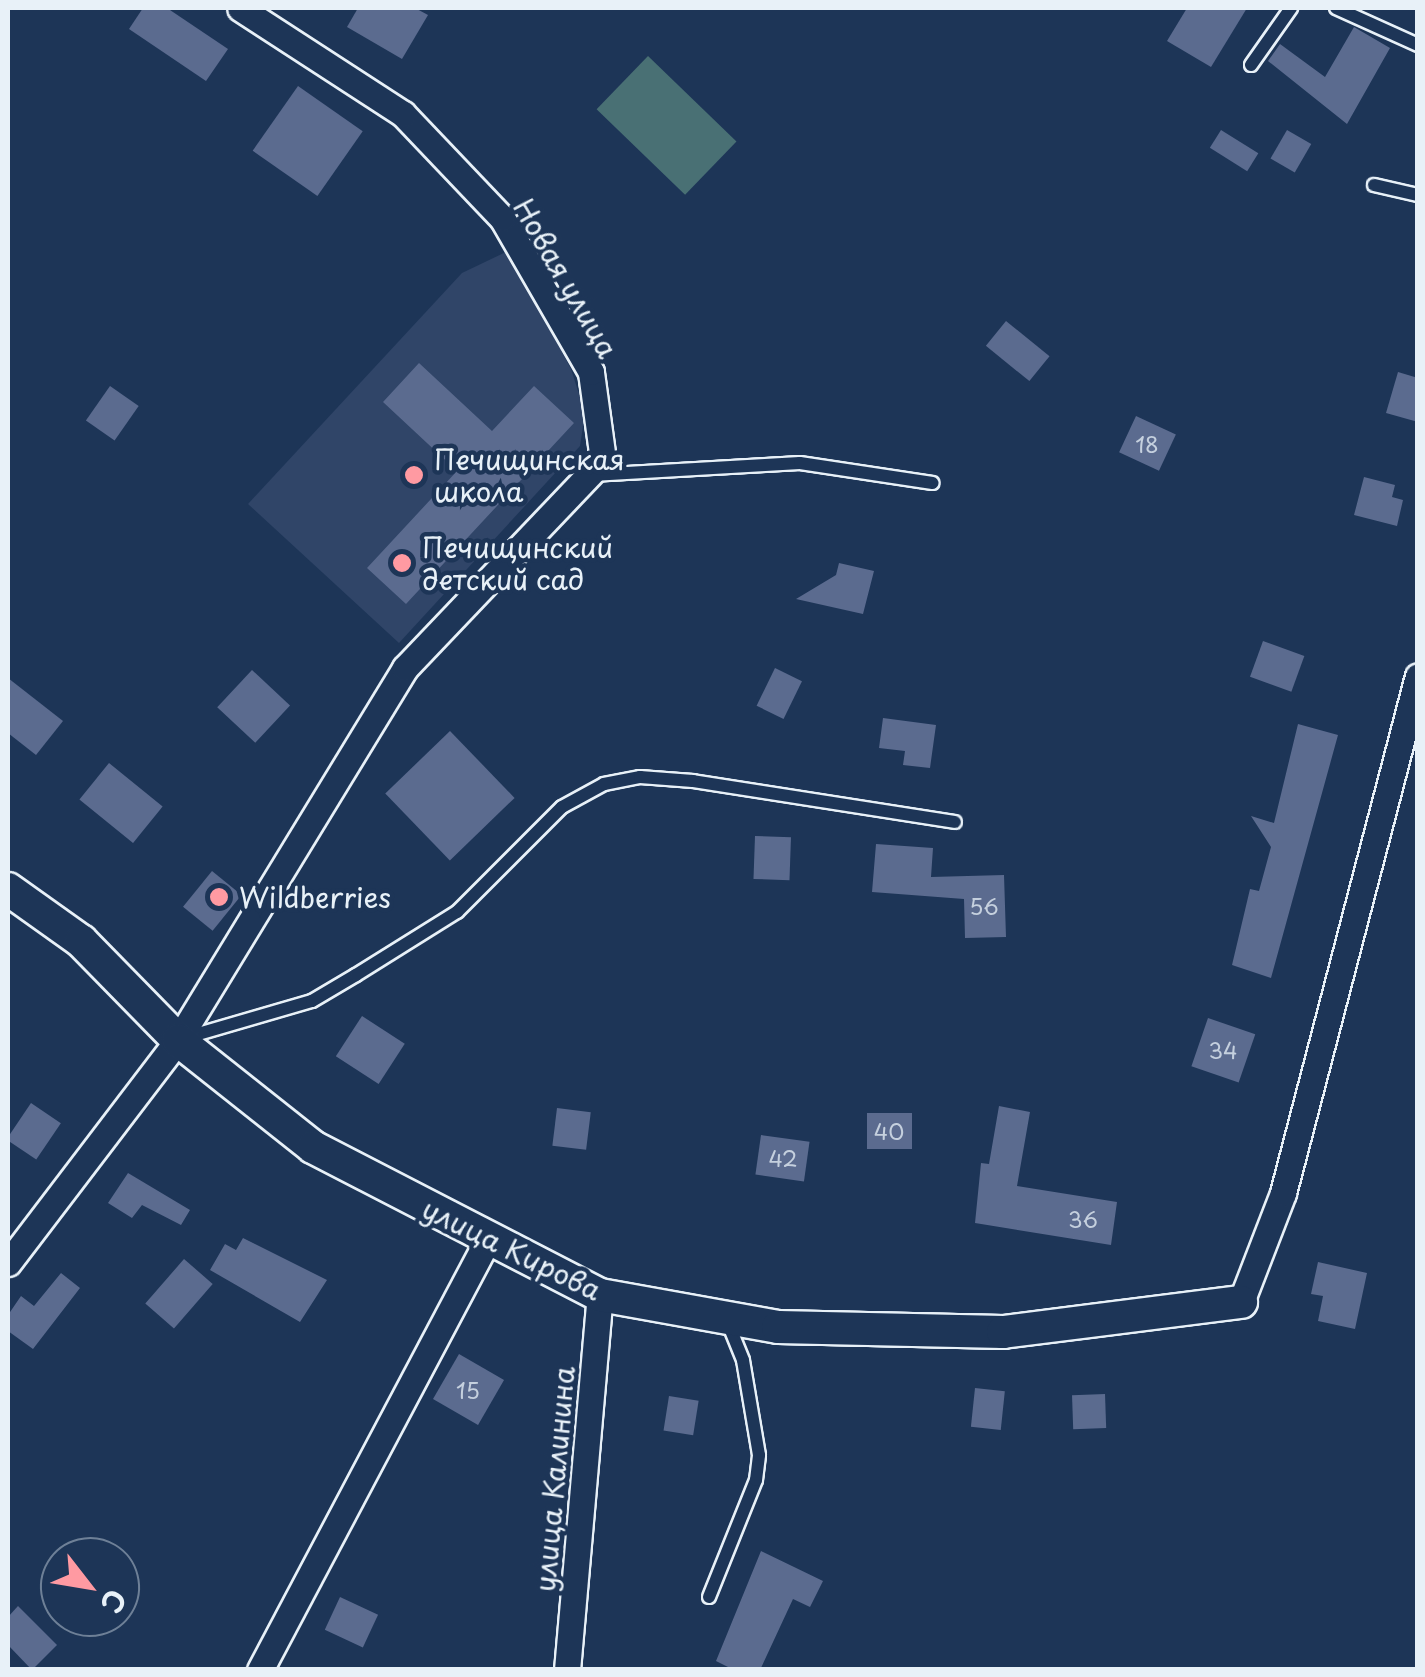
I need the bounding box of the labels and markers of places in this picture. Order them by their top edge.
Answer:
place label: Печищинская школа [434,442,625,508]
marker: Печищинская школа [403,464,425,486]
place label: Печищинский детский сад [422,530,613,596]
marker: Печищинский детский сад [391,552,413,574]
place label: Wildberries [239,880,391,914]
marker: Wildberries [208,886,230,908]

